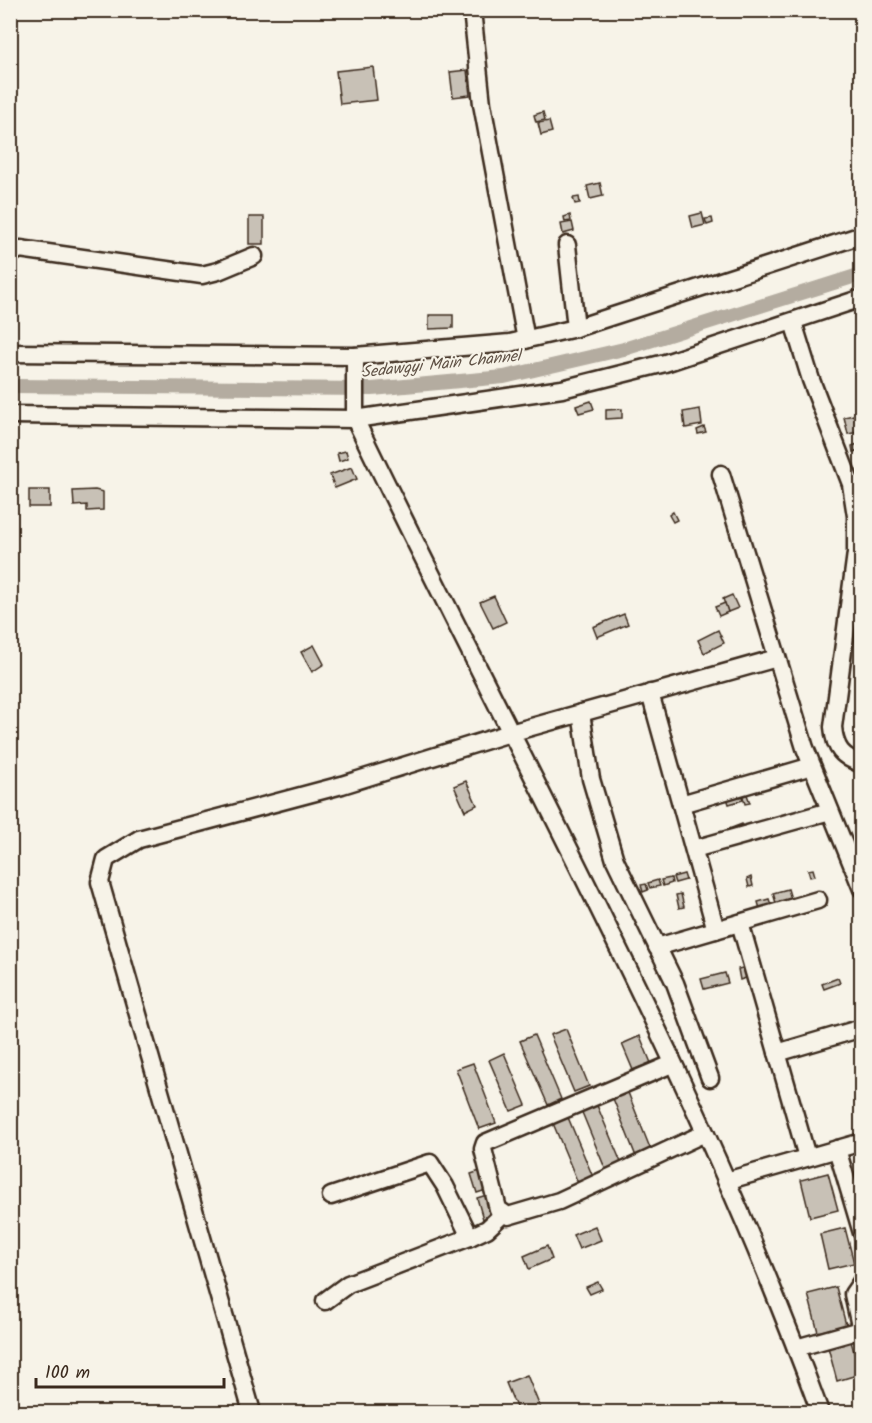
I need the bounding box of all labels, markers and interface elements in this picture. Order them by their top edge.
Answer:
water label: Sedawgyi Main Channel [360,343,525,385]
scale bar [36,1351,224,1389]
text: 100 m [45,1359,90,1388]

